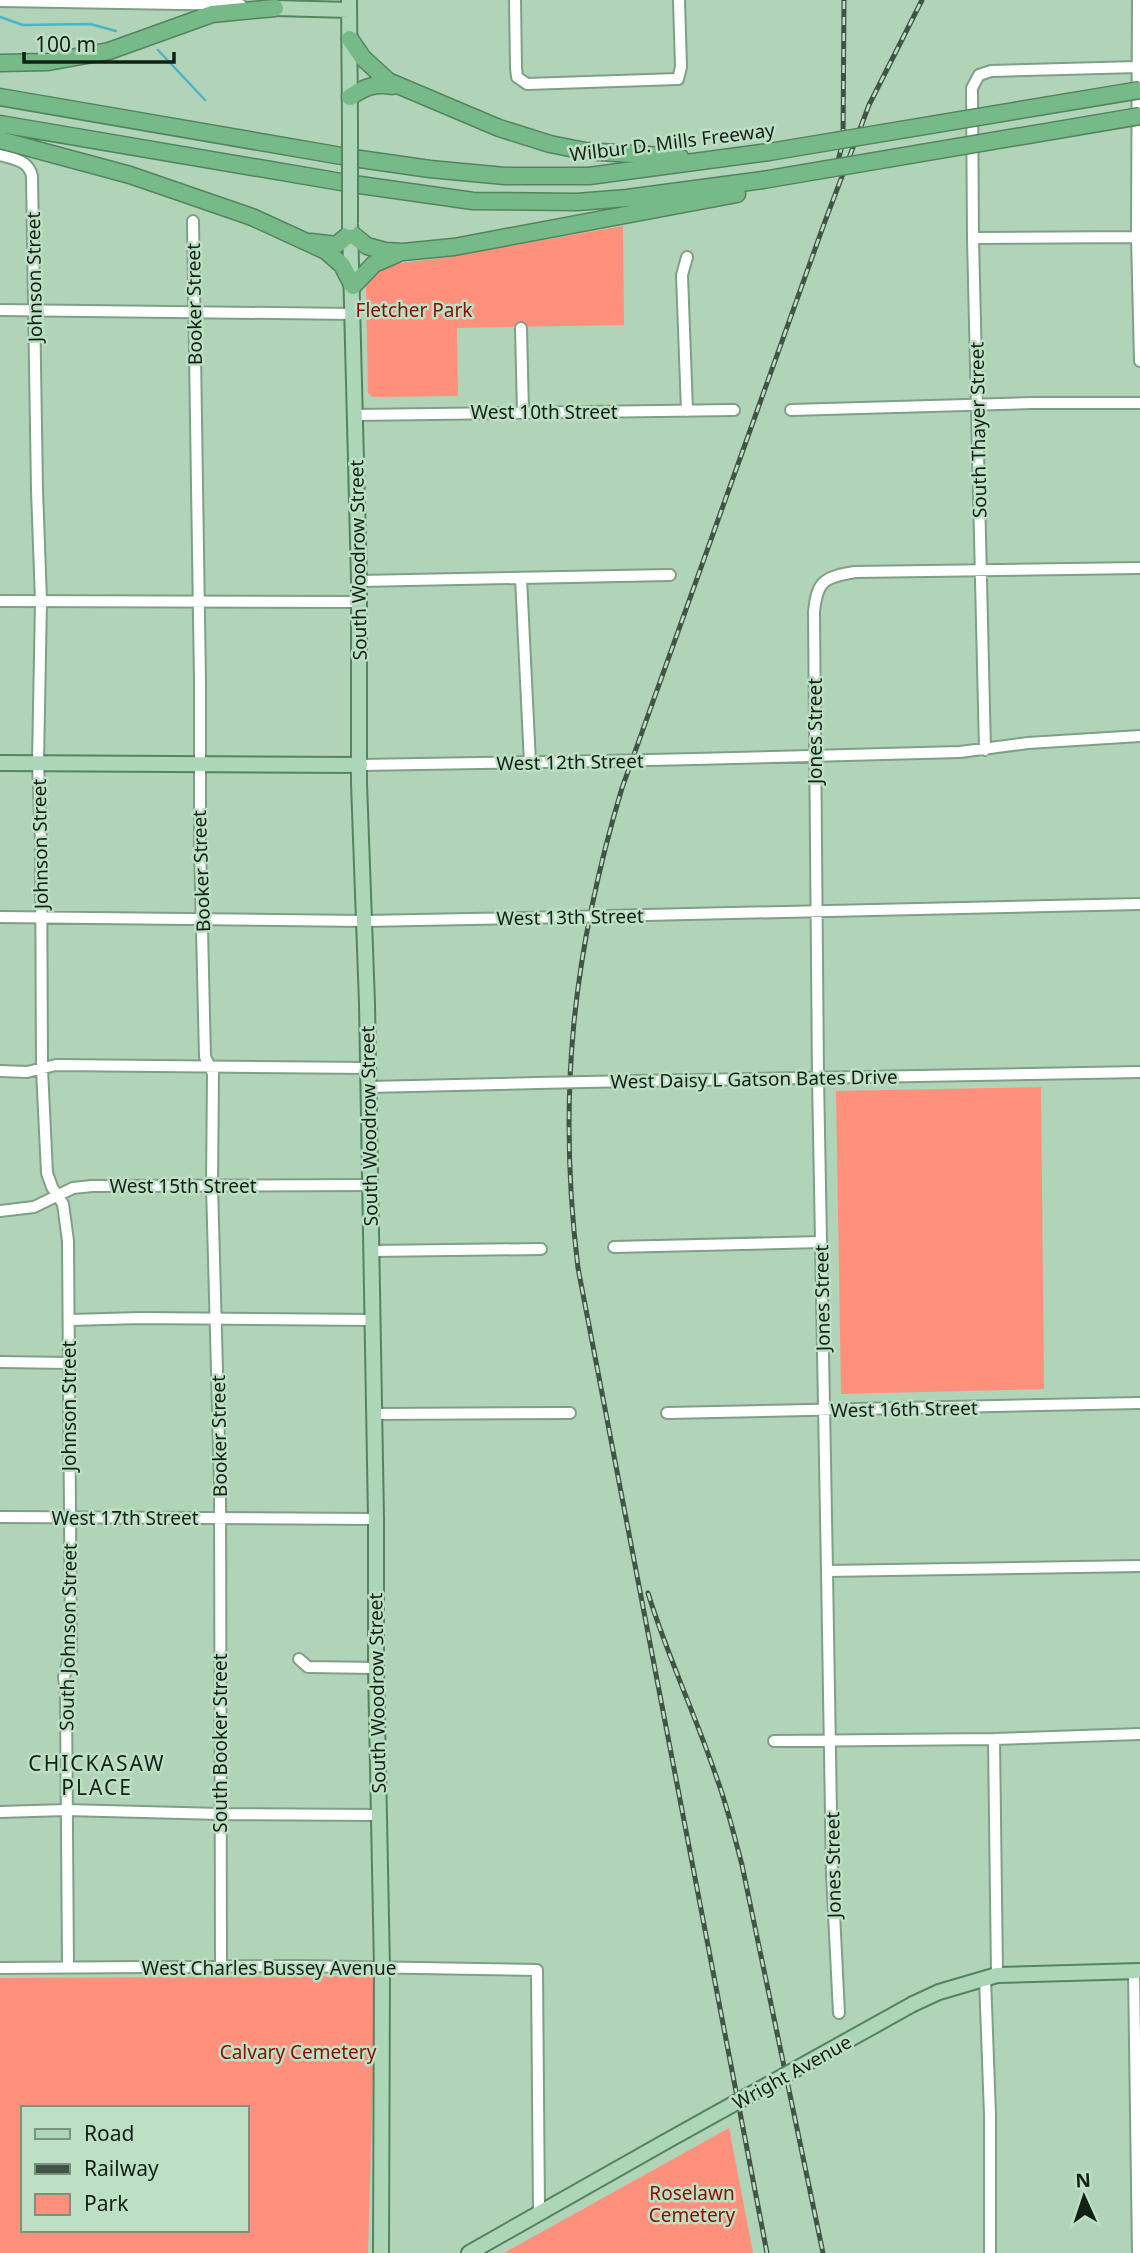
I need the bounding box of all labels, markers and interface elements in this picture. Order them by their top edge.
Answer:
scale bar [24,21,175,65]
text: 100 m [35,30,96,58]
street label: Wilbur D. Mills Freeway [568,116,776,167]
street label: Johnson Street [20,211,48,344]
street label: Booker Street [180,243,208,365]
park label: Fletcher Park [356,297,472,323]
street label: South Thayer Street [963,341,993,518]
street label: West 10th Street [470,399,618,425]
street label: South Woodrow Street [343,459,373,661]
street label: Jones Street [802,678,828,786]
street label: West 12th Street [496,748,644,776]
street label: Johnson Street [26,778,54,911]
street label: Booker Street [186,809,216,932]
street label: West 13th Street [496,903,644,931]
street label: South Woodrow Street [354,1025,384,1227]
street label: West Daisy L Gatson Bates Drive [610,1063,898,1095]
street label: West 15th Street [109,1173,257,1199]
street label: Jones Street [808,1245,836,1353]
street label: Johnson Street [56,1341,82,1473]
street label: Booker Street [205,1375,233,1497]
street label: West 16th Street [830,1395,978,1423]
street label: West 17th Street [51,1505,199,1531]
street label: South Johnson Street [53,1543,83,1731]
street label: South Woodrow Street [362,1592,392,1794]
street label: South Booker Street [207,1653,233,1833]
district label: CHICKASAW PLACE [28,1749,166,1801]
street label: Jones Street [819,1812,847,1920]
street label: West Charles Bussey Avenue [142,1955,396,1981]
street label: Wright Avenue [728,2029,856,2115]
park label: Calvary Cemetery [220,2039,377,2065]
legend [21,2106,248,2232]
text: Road [84,2119,134,2147]
text: Railway [84,2154,159,2182]
north arrow [1049,2162,1119,2232]
text: N [1075,2167,1092,2193]
park label: Roselawn Cemetery [649,2180,735,2228]
text: Park [84,2189,129,2217]

